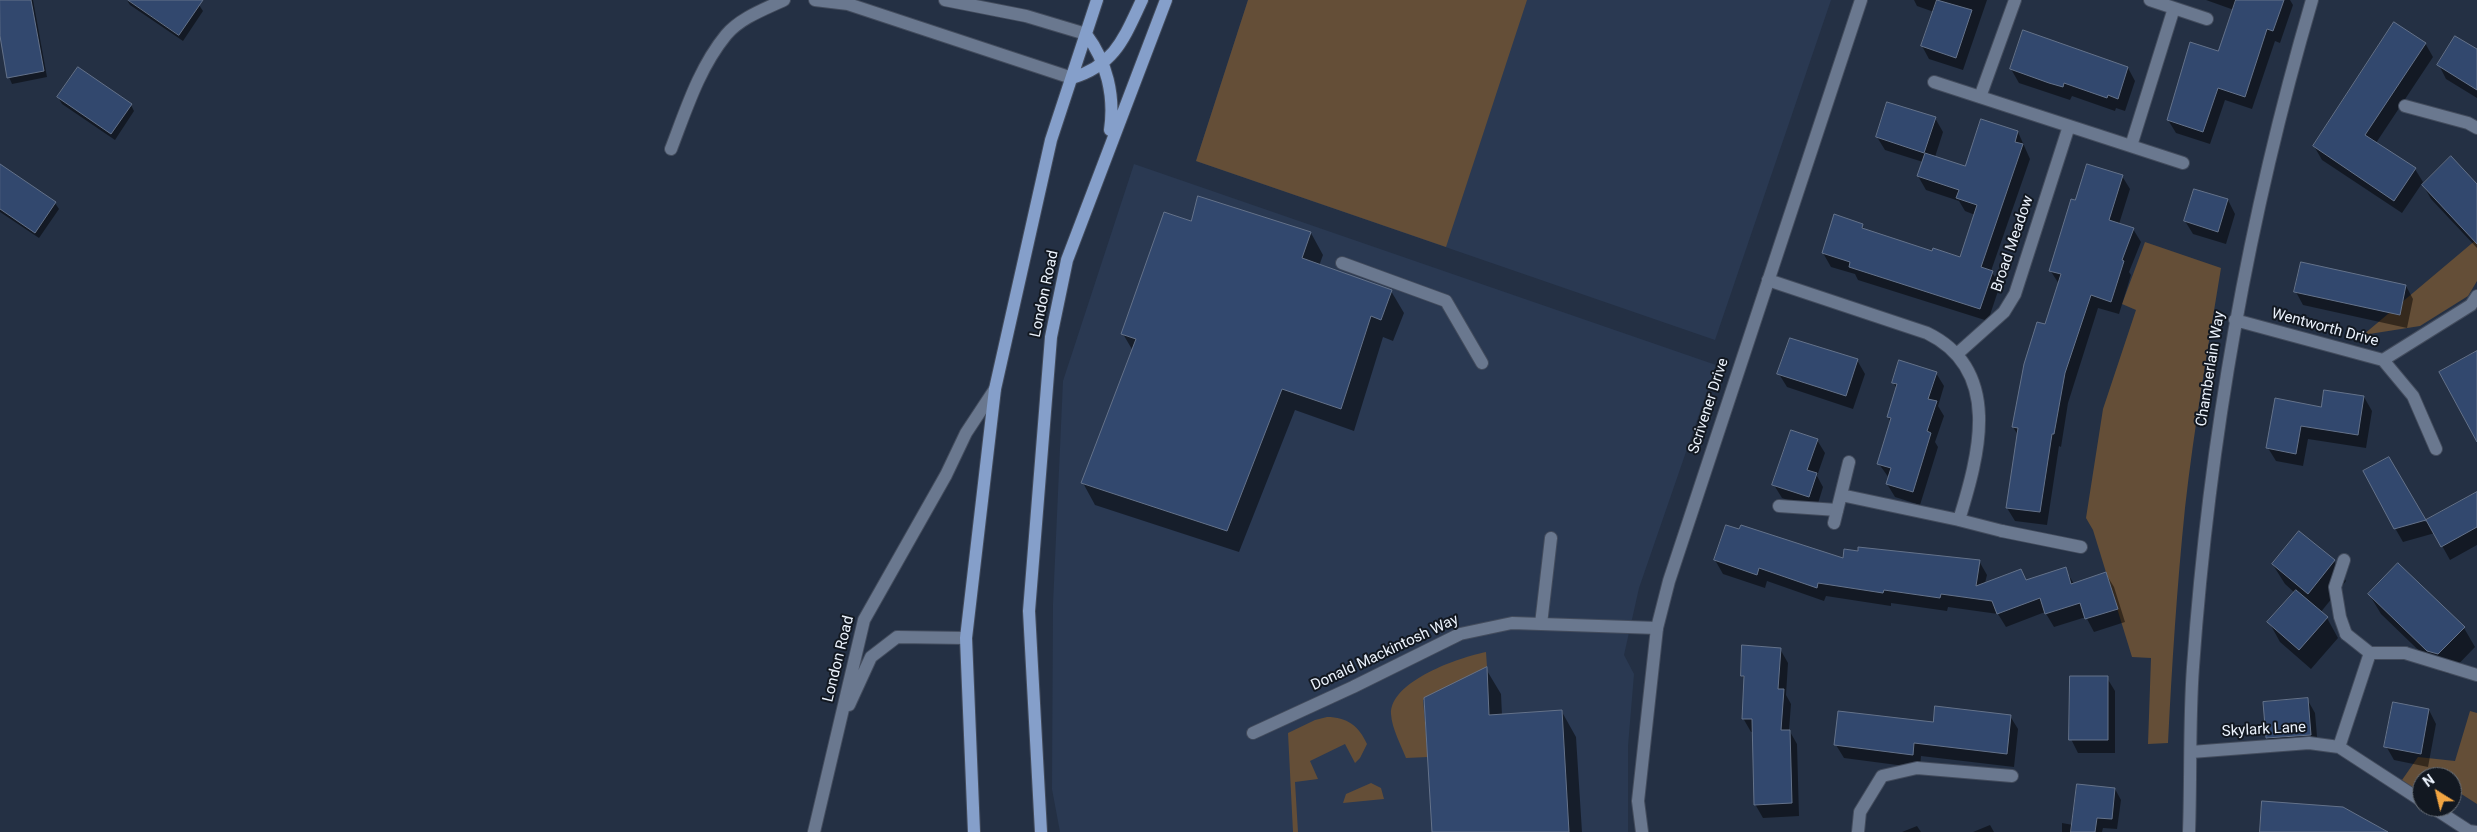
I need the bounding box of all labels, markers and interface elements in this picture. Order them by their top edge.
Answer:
street label: Broad Meadow [1988,193,2038,295]
street label: London Road [1027,249,1063,339]
street label: Wentworth Drive [2270,305,2380,351]
street label: Chamberlain Way [2193,310,2229,428]
street label: Scrivener Drive [1685,356,1733,456]
street label: Donald Mackintosh Way [1308,611,1462,695]
street label: London Road [820,614,858,704]
street label: Skylark Lane [2221,719,2307,741]
north arrow [2412,767,2462,817]
text: N [2420,771,2437,790]

